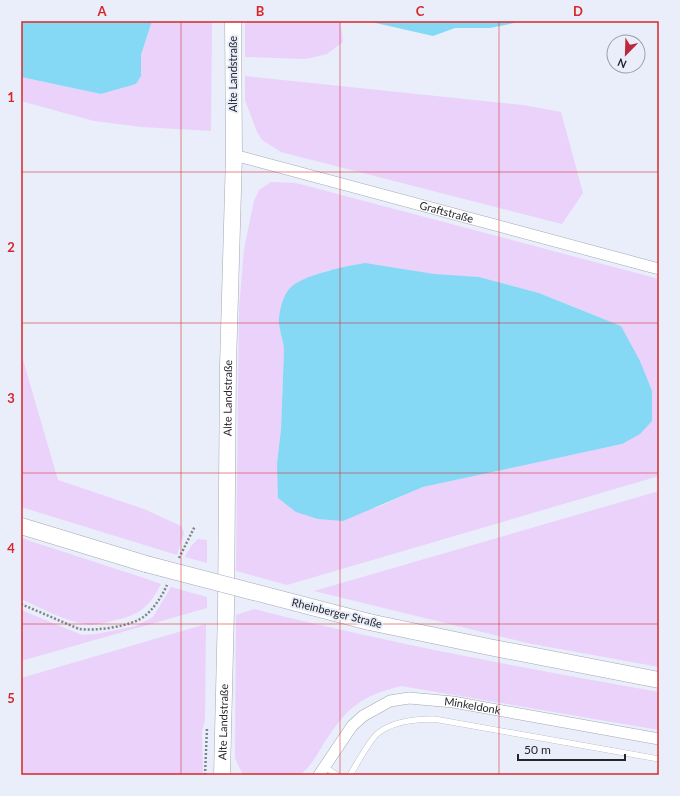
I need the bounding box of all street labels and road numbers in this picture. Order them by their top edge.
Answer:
street label: Alte Landstraße [226,36,239,112]
street label: Graftstraße [418,198,475,225]
street label: Alte Landstraße [220,359,234,436]
street label: Rheinberger Straße [291,595,384,630]
street label: Alte Landstraße [215,683,230,760]
street label: Minkeldonk [444,694,502,716]

